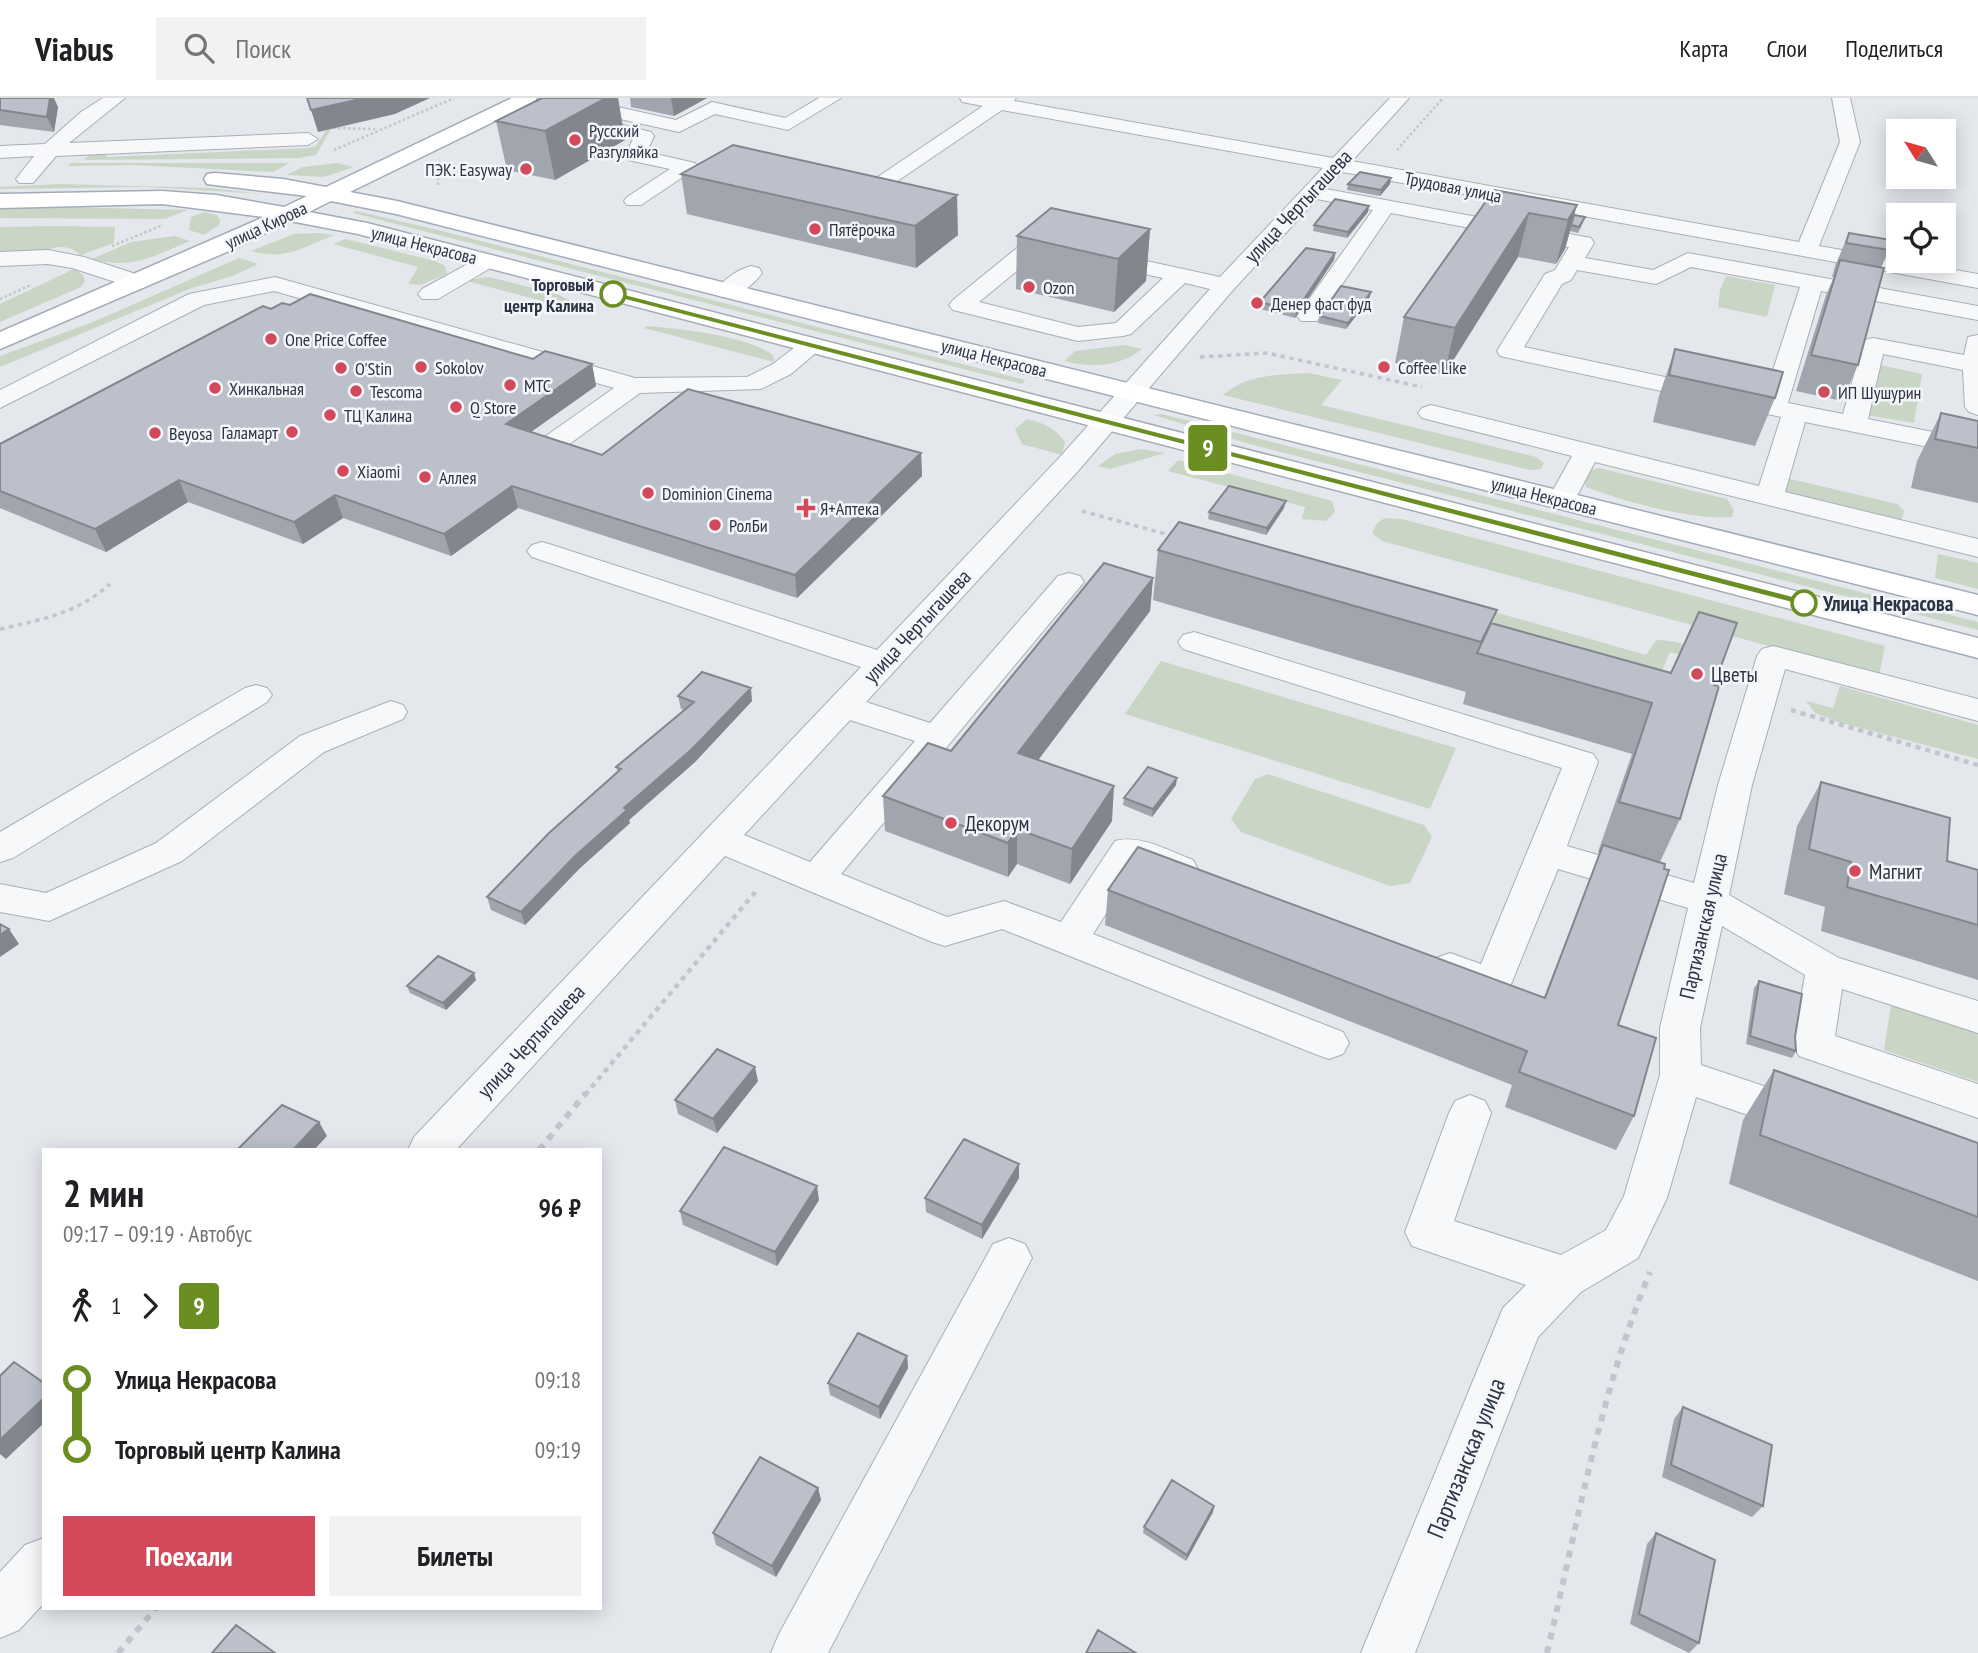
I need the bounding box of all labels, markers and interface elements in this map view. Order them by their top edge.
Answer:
search box [156,17,646,80]
text: Viabus [35,27,114,70]
icon: search [180,29,218,67]
text: Поиск [236,32,291,65]
text: Карта [1680,33,1728,64]
text: Слои [1766,33,1807,64]
text: Поделиться [1845,33,1943,64]
place label: Русский Разгуляйка [589,119,658,163]
north arrow [1886,119,1956,189]
map controls [1886,119,1956,273]
marker: Русский Разгуляйка [567,132,583,148]
street label: улица Чертыгашева [1238,143,1358,269]
place label: ПЭК: Easyway [425,158,512,181]
marker: ПЭК: Easyway [518,161,534,177]
street label: Трудовая улица [1403,166,1503,208]
street label: улица Кирова [221,196,311,254]
button: locate [1886,203,1956,273]
place label: Пятёрочка [829,218,895,241]
street label: улица Некрасова [369,221,479,269]
marker: Пятёрочка [807,221,823,237]
place label: Торговый центр Калина [504,273,594,317]
place label: Ozon [1043,276,1075,299]
marker: Ozon [1021,279,1037,295]
marker: Торговый центр Калина [600,281,626,307]
place label: Денер фаст фуд [1271,292,1371,315]
marker: Денер фаст фуд [1249,295,1265,311]
place label: One Price Coffee [285,328,387,351]
marker: One Price Coffee [263,331,279,347]
street label: улица Некрасова [939,334,1049,382]
place label: Sokolov [435,356,484,379]
place label: Coffee Like [1398,356,1467,379]
place label: O'Stin [355,357,392,380]
marker: Sokolov [413,359,429,375]
marker: Coffee Like [1376,359,1392,375]
marker: O'Stin [333,360,349,376]
place label: МТС [524,374,551,397]
place label: Хинкальная [229,377,304,400]
marker: МТС [502,377,518,393]
marker: Хинкальная [207,380,223,396]
place label: Tescoma [370,380,423,403]
place label: ИП Шушурин [1838,381,1921,404]
marker: Tescoma [348,383,364,399]
marker: ИП Шушурин [1816,384,1832,400]
place label: Q Store [470,396,516,419]
marker: Q Store [448,399,464,415]
place label: ТЦ Калина [344,404,412,427]
marker: ТЦ Калина [322,407,338,423]
place label: Галамарт [221,421,278,444]
place label: Beyosa [169,422,212,445]
marker: Галамарт [284,424,300,440]
marker: Beyosa [147,425,163,441]
line badge: 9 [1185,425,1231,471]
text: 9 [1202,432,1214,463]
place label: Xiaomi [357,460,401,483]
marker: Xiaomi [335,463,351,479]
place label: Аллея [439,466,476,489]
marker: Аллея [417,469,433,485]
street label: улица Некрасова [1489,472,1599,520]
place label: Dominion Cinema [662,482,773,505]
marker: Dominion Cinema [640,485,656,501]
place label: Я+Аптека [820,497,879,520]
marker: Я+Аптека [798,500,814,516]
place label: РолБи [729,514,768,537]
marker: РолБи [707,517,723,533]
street label: улица Чертыгашева [857,563,977,689]
marker: Улица Некрасова [1791,590,1817,616]
place label: Улица Некрасова [1822,590,1954,617]
place label: Цветы [1711,661,1758,688]
marker: Цветы [1689,666,1705,682]
place label: Декорум [965,810,1030,837]
marker: Декорум [943,815,959,831]
street label: Партизанская улица [1673,851,1733,1001]
place label: Магнит [1869,858,1922,885]
marker: Магнит [1847,863,1863,879]
street label: улица Чертыгашева [471,978,591,1104]
text: 2 мин [63,1168,144,1217]
text: 96 ₽ [538,1191,581,1224]
text: 09:17 – 09:19 · Автобус [63,1219,252,1248]
icon: walk [63,1287,101,1325]
icon: forward [131,1287,169,1325]
text: 9 [193,1290,205,1321]
text: 1 [111,1291,121,1320]
text: Улица Некрасова [115,1363,276,1396]
text: 09:18 [535,1365,581,1394]
street label: Партизанская улица [1420,1373,1512,1543]
text: Торговый центр Калина [115,1433,341,1466]
text: 09:19 [535,1435,581,1464]
button: Поехали [63,1516,315,1596]
button: Билеты [329,1516,581,1596]

